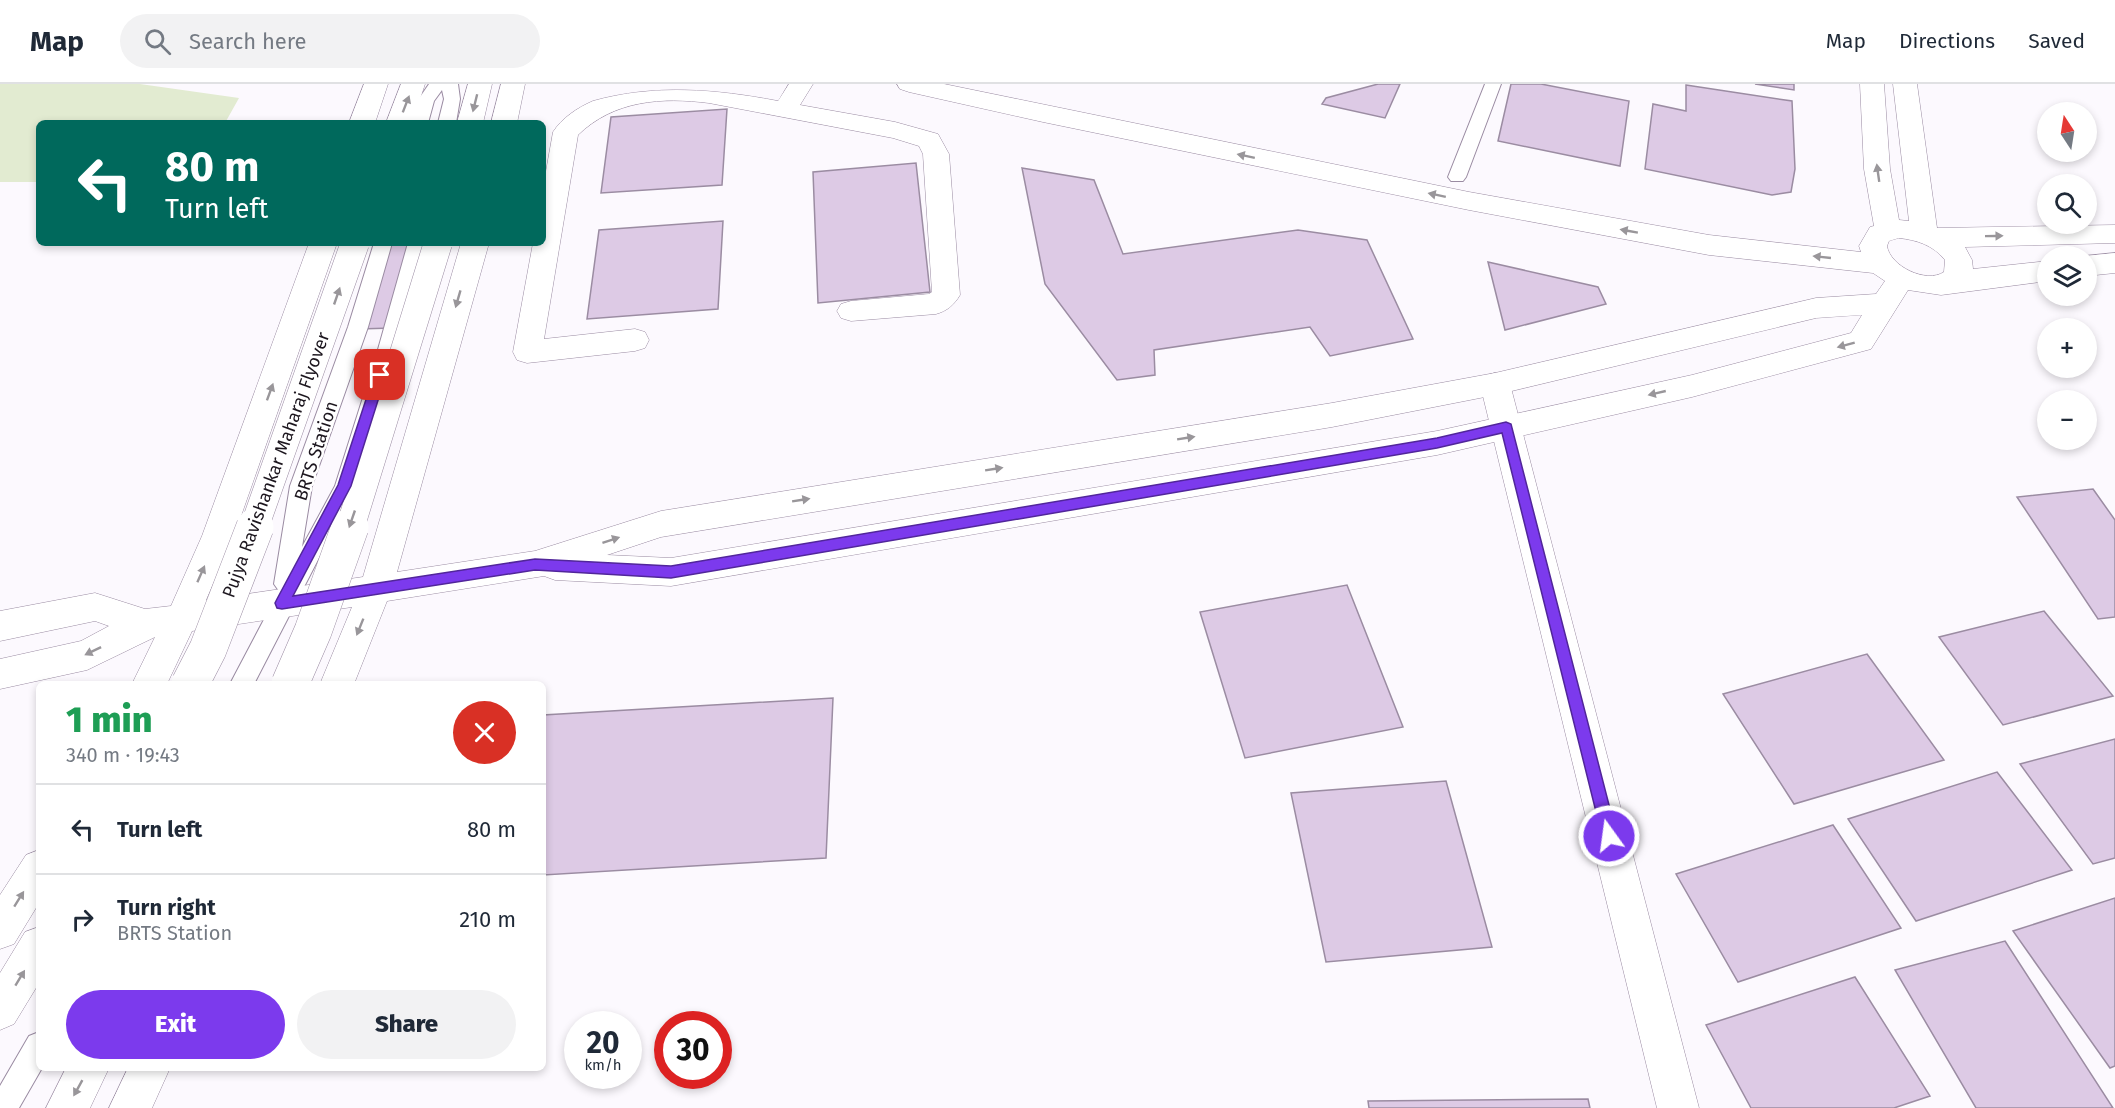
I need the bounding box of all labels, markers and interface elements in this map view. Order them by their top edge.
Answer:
search box [120,14,540,68]
text: Map [30,25,84,58]
icon: search [141,25,174,58]
text: Search here [189,28,307,55]
text: Map [1826,28,1866,54]
text: Directions [1899,28,1995,54]
text: Saved [2028,28,2085,54]
one-way arrow [401,94,411,112]
one-way arrow [470,95,479,113]
north arrow [2037,102,2097,162]
map controls [2037,102,2097,450]
text: 80 m [165,142,259,192]
icon: left [66,144,144,222]
one-way arrow [1237,151,1256,160]
one-way arrow [1874,163,1883,182]
button: search [2037,174,2097,234]
one-way arrow [1428,190,1447,199]
text: Turn left [165,193,268,225]
one-way arrow [1619,226,1638,235]
one-way arrow [1985,232,2004,241]
button: layers [2037,246,2097,306]
one-way arrow [1813,253,1832,262]
one-way arrow [332,287,342,305]
one-way arrow [453,290,463,308]
button: + [2037,318,2097,378]
street label: Pujya Ravishankar Maharaj Flyover [218,329,334,601]
one-way arrow [1837,341,1855,350]
pin [354,349,405,400]
icon: arrive [363,358,396,391]
one-way arrow [265,383,275,401]
one-way arrow [1648,389,1666,399]
button: − [2037,390,2097,450]
street label: BRTS Station [290,398,342,504]
one-way arrow [1177,433,1196,442]
one-way arrow [985,464,1004,473]
one-way arrow [792,496,811,505]
one-way arrow [347,510,356,528]
one-way arrow [602,535,620,544]
one-way arrow [196,565,206,583]
one-way arrow [355,618,365,636]
one-way arrow [85,647,102,656]
text: 1 min [66,698,152,742]
button: close [453,701,516,764]
text: 340 m · 19:43 [66,743,180,767]
position arrow [1577,804,1641,868]
icon: left [66,813,99,846]
text: Turn left [117,816,202,843]
text: 80 m [467,816,516,843]
one-way arrow [14,891,25,907]
text: Turn right [117,894,216,921]
icon: right [66,903,99,936]
text: 210 m [459,906,516,933]
text: BRTS Station [117,921,232,945]
one-way arrow [14,970,25,986]
button: Exit [66,990,285,1059]
button: Share [297,990,516,1059]
speed limit sign: 30 [654,1011,732,1089]
text: 20 [586,1025,620,1061]
text: km/h [584,1056,622,1074]
one-way arrow [73,1080,83,1097]

